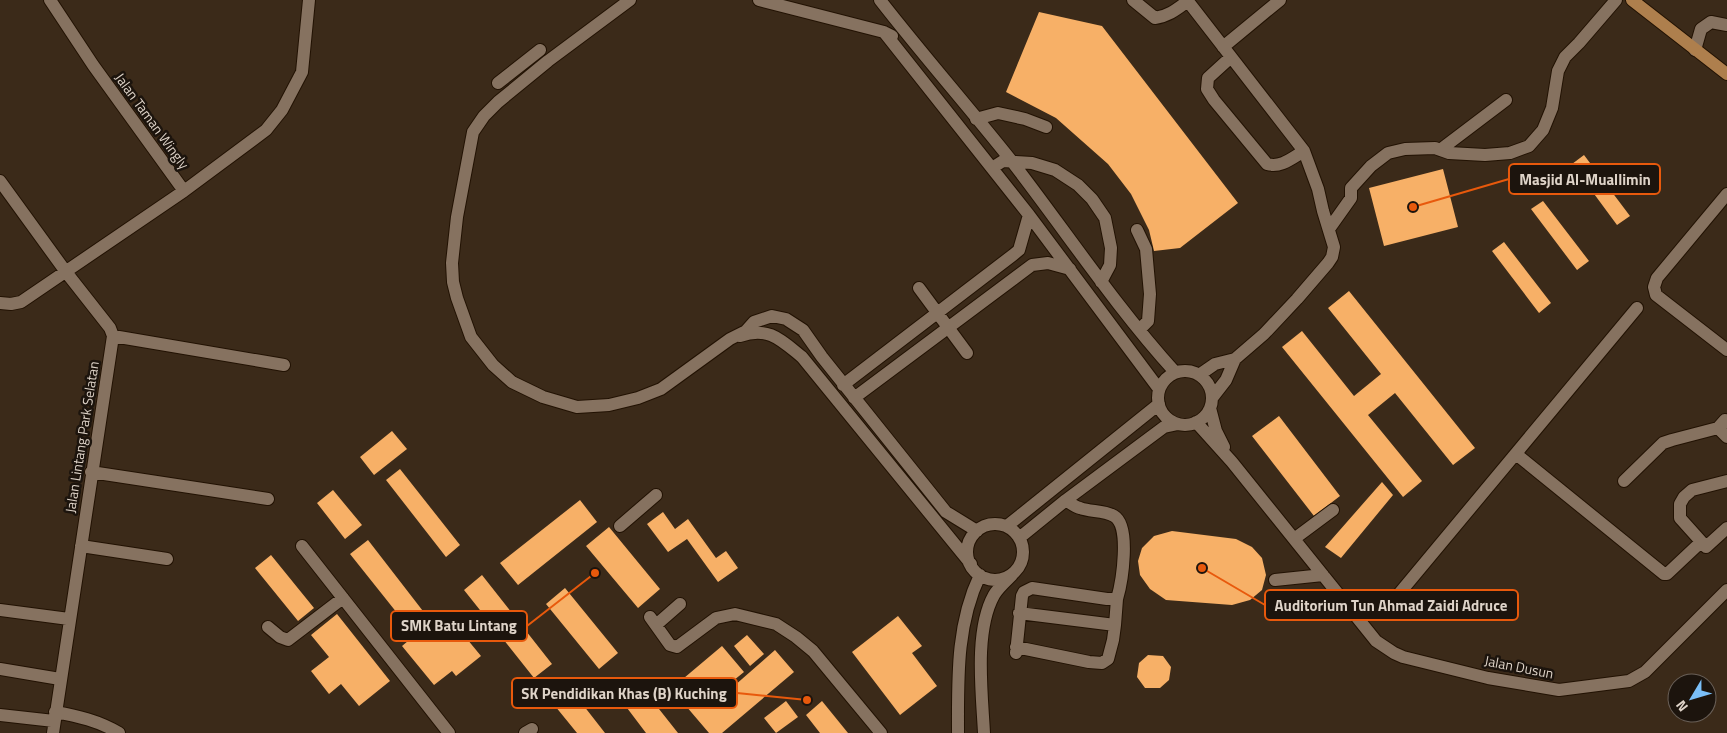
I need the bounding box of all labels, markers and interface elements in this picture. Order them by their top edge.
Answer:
street label: Jalan Taman Wingly [110,68,195,173]
callout: Masjid Al-Muallimin [1509,164,1660,194]
text: Masjid Al-Muallimin [1519,168,1651,191]
street label: Jalan Lintang Park Selatan [59,360,104,514]
callout: Auditorium Tun Ahmad Zaidi Adruce [1265,590,1518,620]
text: Auditorium Tun Ahmad Zaidi Adruce [1275,594,1508,617]
callout: SMK Batu Lintang [391,611,527,641]
text: SMK Batu Lintang [401,614,517,637]
street label: Jalan Dusun [1483,650,1555,683]
north arrow [1667,673,1717,723]
callout: SK Pendidikan Khas (B) Kuching [512,678,737,708]
text: SK Pendidikan Khas (B) Kuching [521,682,727,705]
text: N [1670,696,1693,717]

